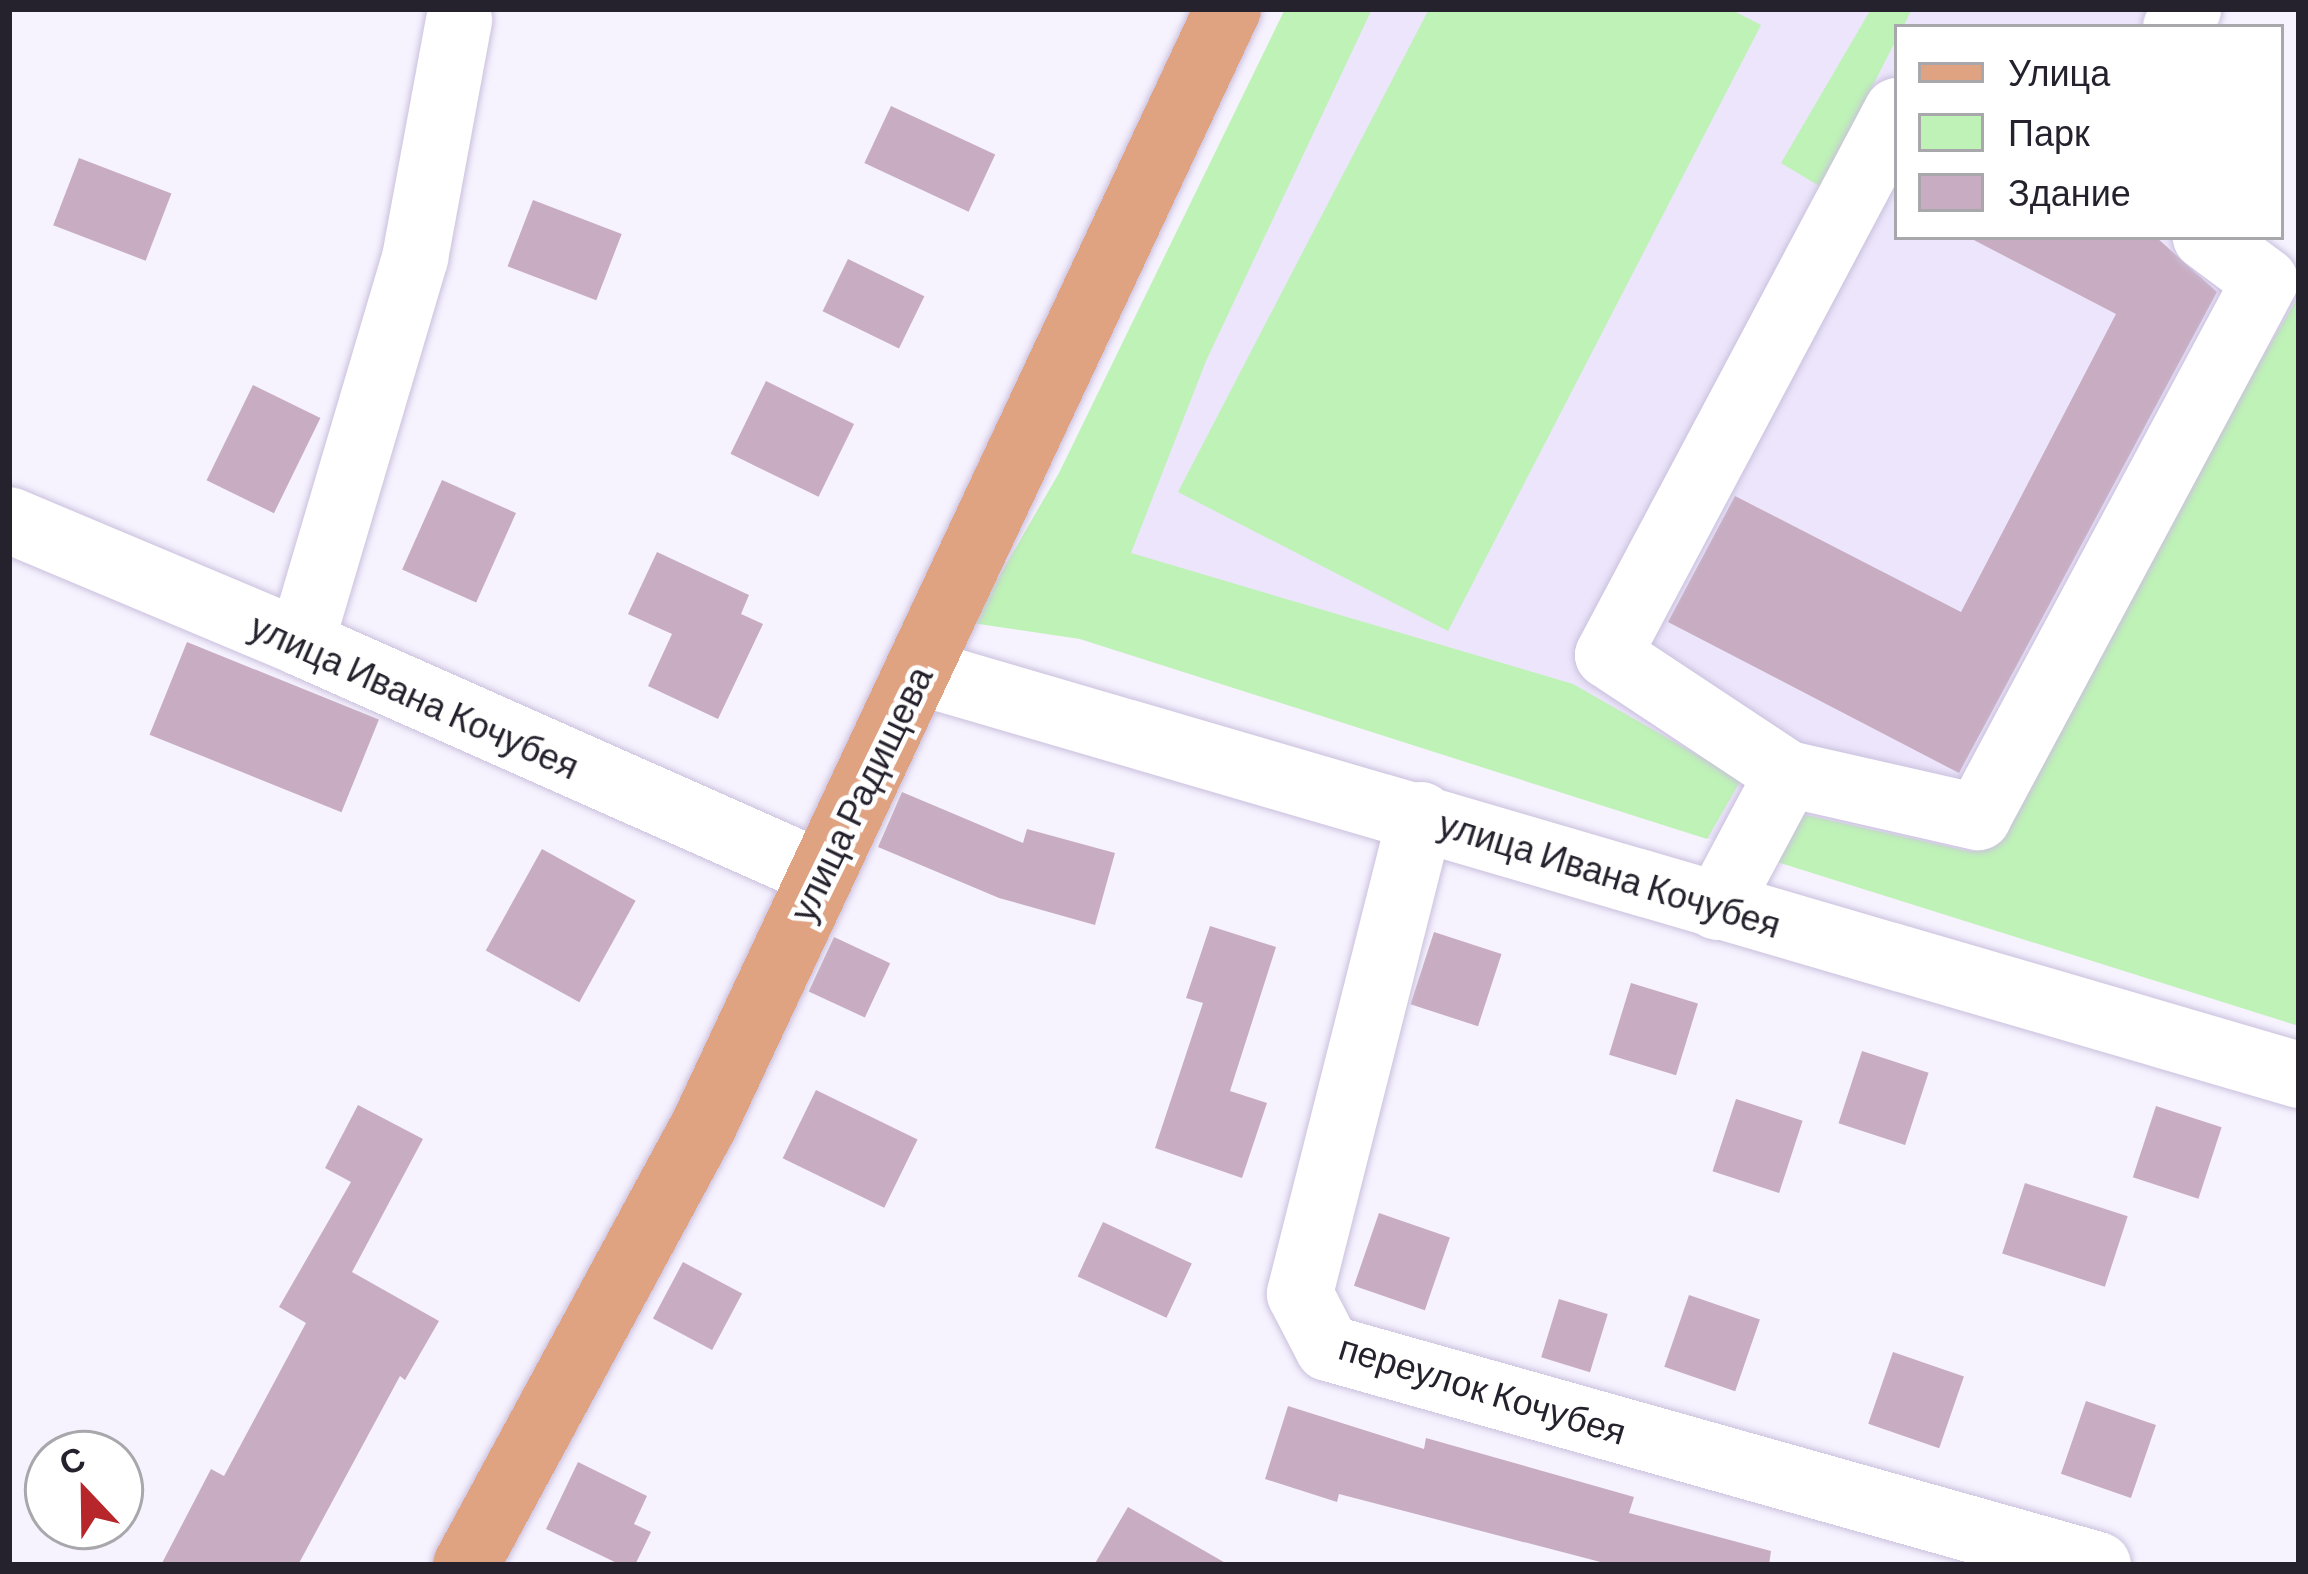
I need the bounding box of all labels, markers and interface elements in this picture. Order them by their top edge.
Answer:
legend [1894,24,2284,240]
text: Улица [2008,50,2110,93]
text: Парк [2008,110,2090,153]
text: Здание [2008,170,2131,213]
street label: улица Ивана Кочубея [244,603,586,787]
street label: улица Радищева [780,659,940,927]
street label: улица Ивана Кочубея [1434,800,1786,946]
street label: переулок Кочубея [1334,1324,1632,1452]
north arrow [24,1430,144,1550]
text: С [53,1436,90,1482]

